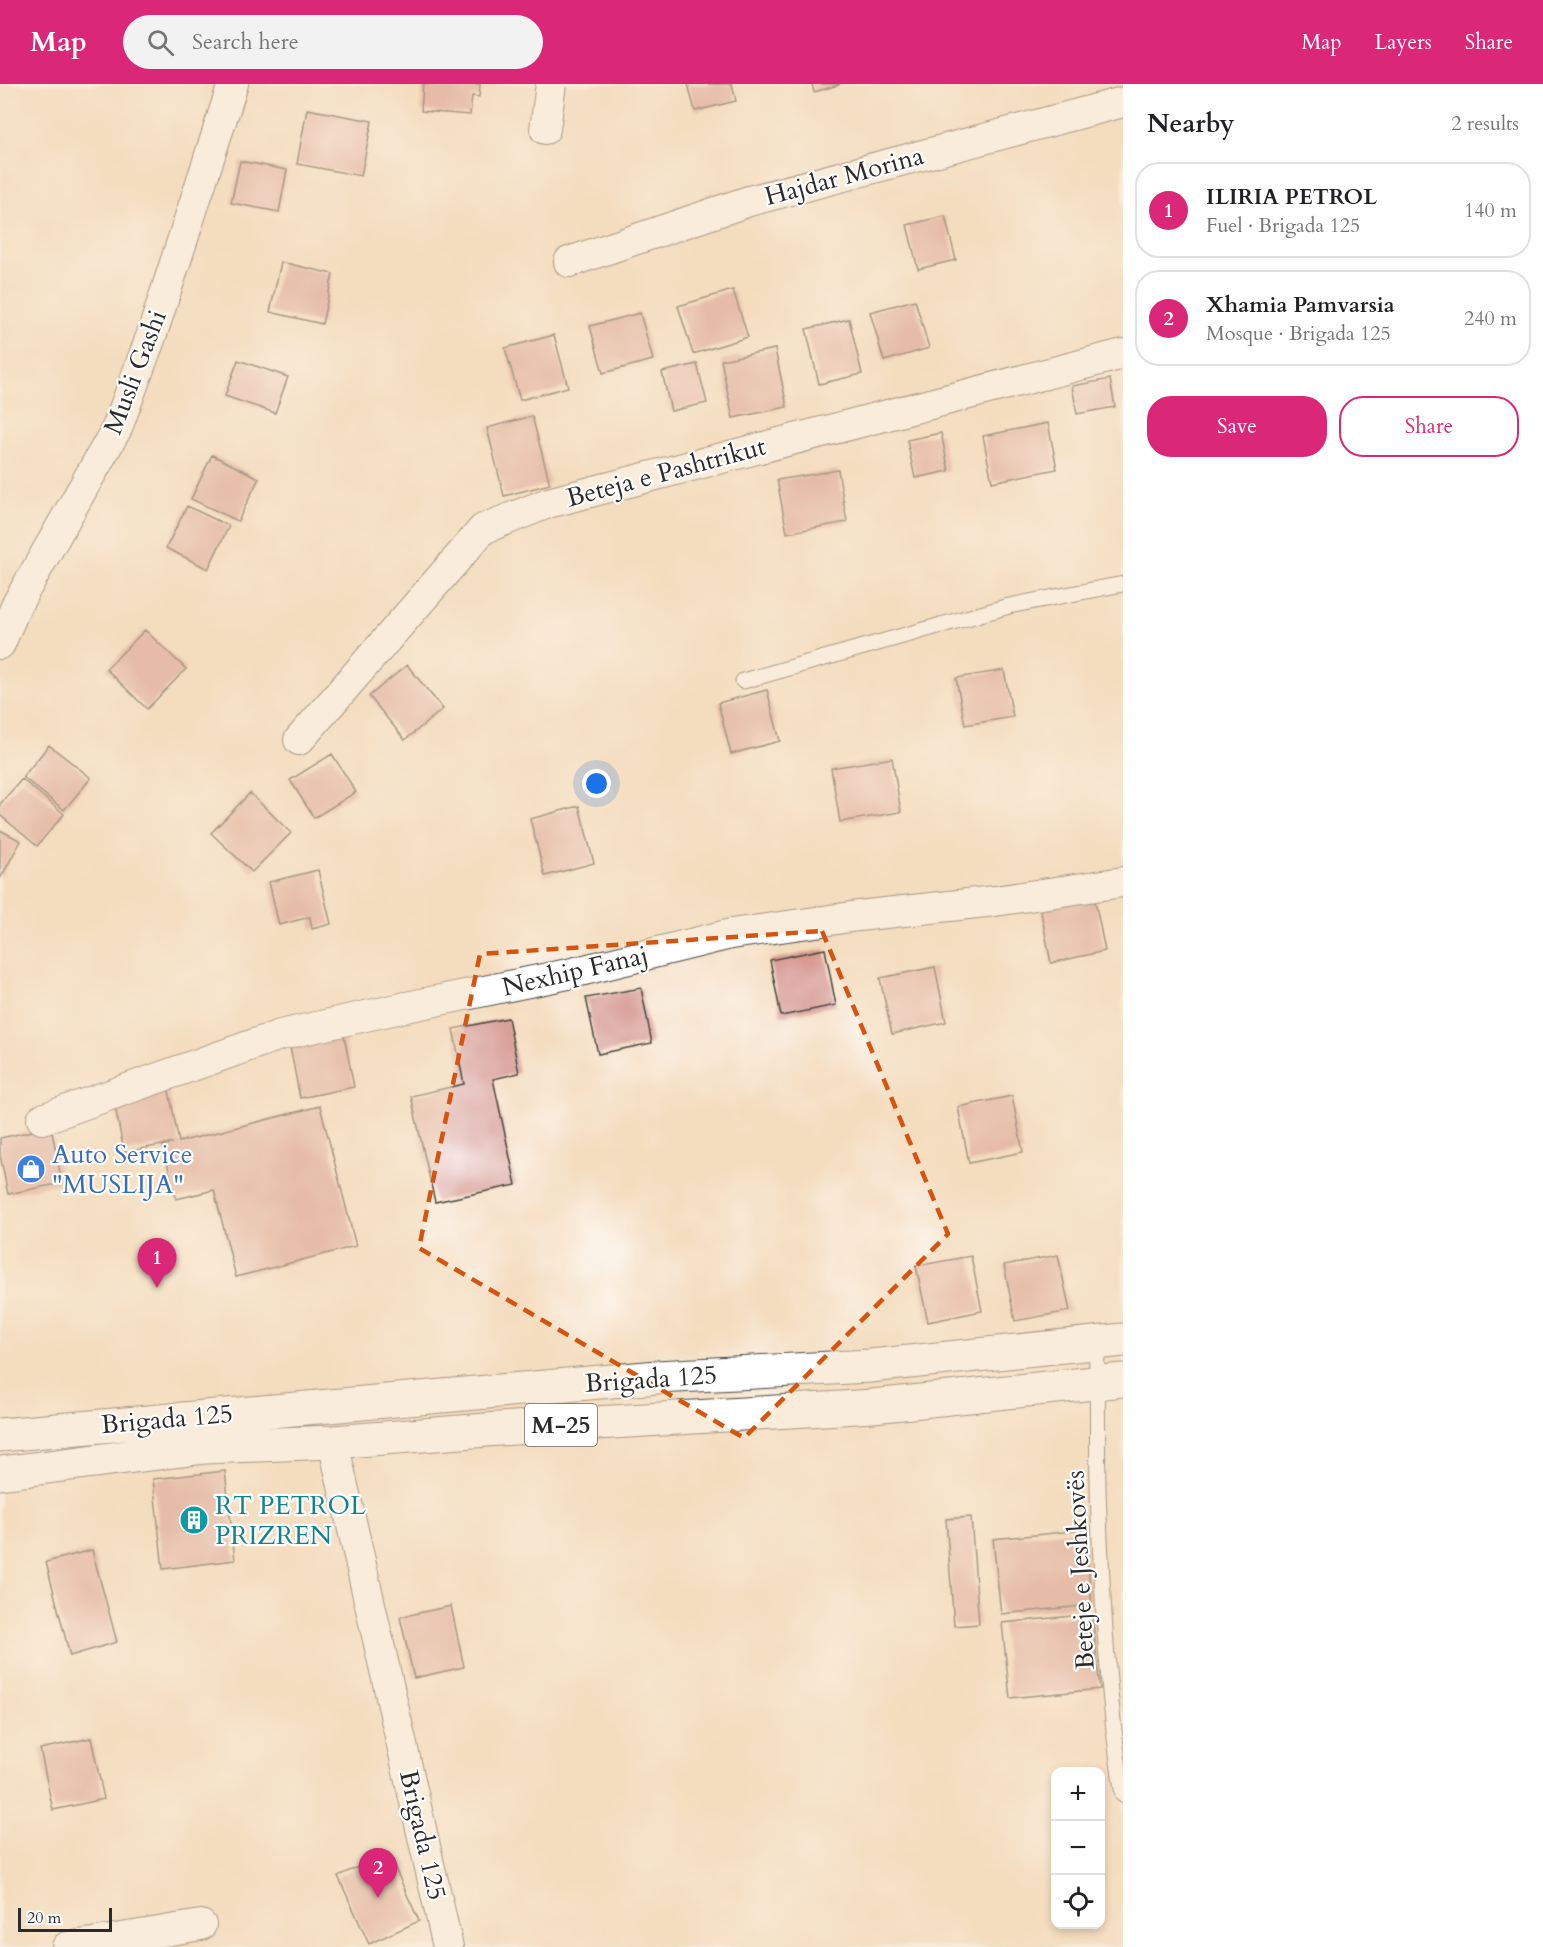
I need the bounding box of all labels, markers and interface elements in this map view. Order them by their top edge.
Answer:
search box [123,15,543,69]
text: Map [30,23,87,61]
icon: search [144,26,177,59]
text: Search here [192,27,299,57]
text: Map [1302,28,1342,57]
text: Layers [1375,28,1432,57]
text: Share [1465,28,1513,57]
text: Nearby [1147,106,1235,141]
text: 2 results [1451,110,1519,137]
street label: Hajdar Morina [761,138,927,214]
text: ILIRIA PETROL [1206,182,1377,212]
text: 1 [1163,197,1174,224]
text: 140 m [1464,197,1517,224]
text: Fuel · Brigada 125 [1206,212,1360,239]
text: Xhamia Pamvarsia [1206,290,1395,320]
street label: Musli Gashi [95,305,175,439]
text: 2 [1163,305,1174,332]
text: 240 m [1464,305,1517,332]
text: Mosque · Brigada 125 [1206,320,1391,347]
button: Save [1147,396,1327,457]
button: Share [1339,396,1519,457]
street label: Beteja e Pashtrikut [563,429,769,515]
your location [582,769,611,798]
street label: Nexhip Fanaj [499,937,651,1005]
place label: Auto Service "MUSLIJA" [52,1137,192,1202]
shop icon: Auto Service "MUSLIJA" [15,1153,47,1185]
pin: 1 [138,1238,176,1288]
street label: Brigada 125 [584,1357,718,1401]
street label: Brigada 125 [100,1396,234,1442]
road number: M-25 [525,1404,597,1446]
street label: Beteje e Jeshkovës [1057,1469,1103,1671]
place label: RT PETROL PRIZREN [215,1488,366,1553]
building icon: RT PETROL PRIZREN [178,1504,210,1536]
street label: Brigada 125 [391,1767,455,1903]
map controls [1051,1767,1105,1929]
button: + [1051,1767,1105,1821]
button: − [1051,1821,1105,1875]
pin: 2 [358,1848,398,1898]
button: locate [1051,1875,1105,1929]
scale bar [18,1905,112,1932]
text: 20 m [27,1907,61,1929]

